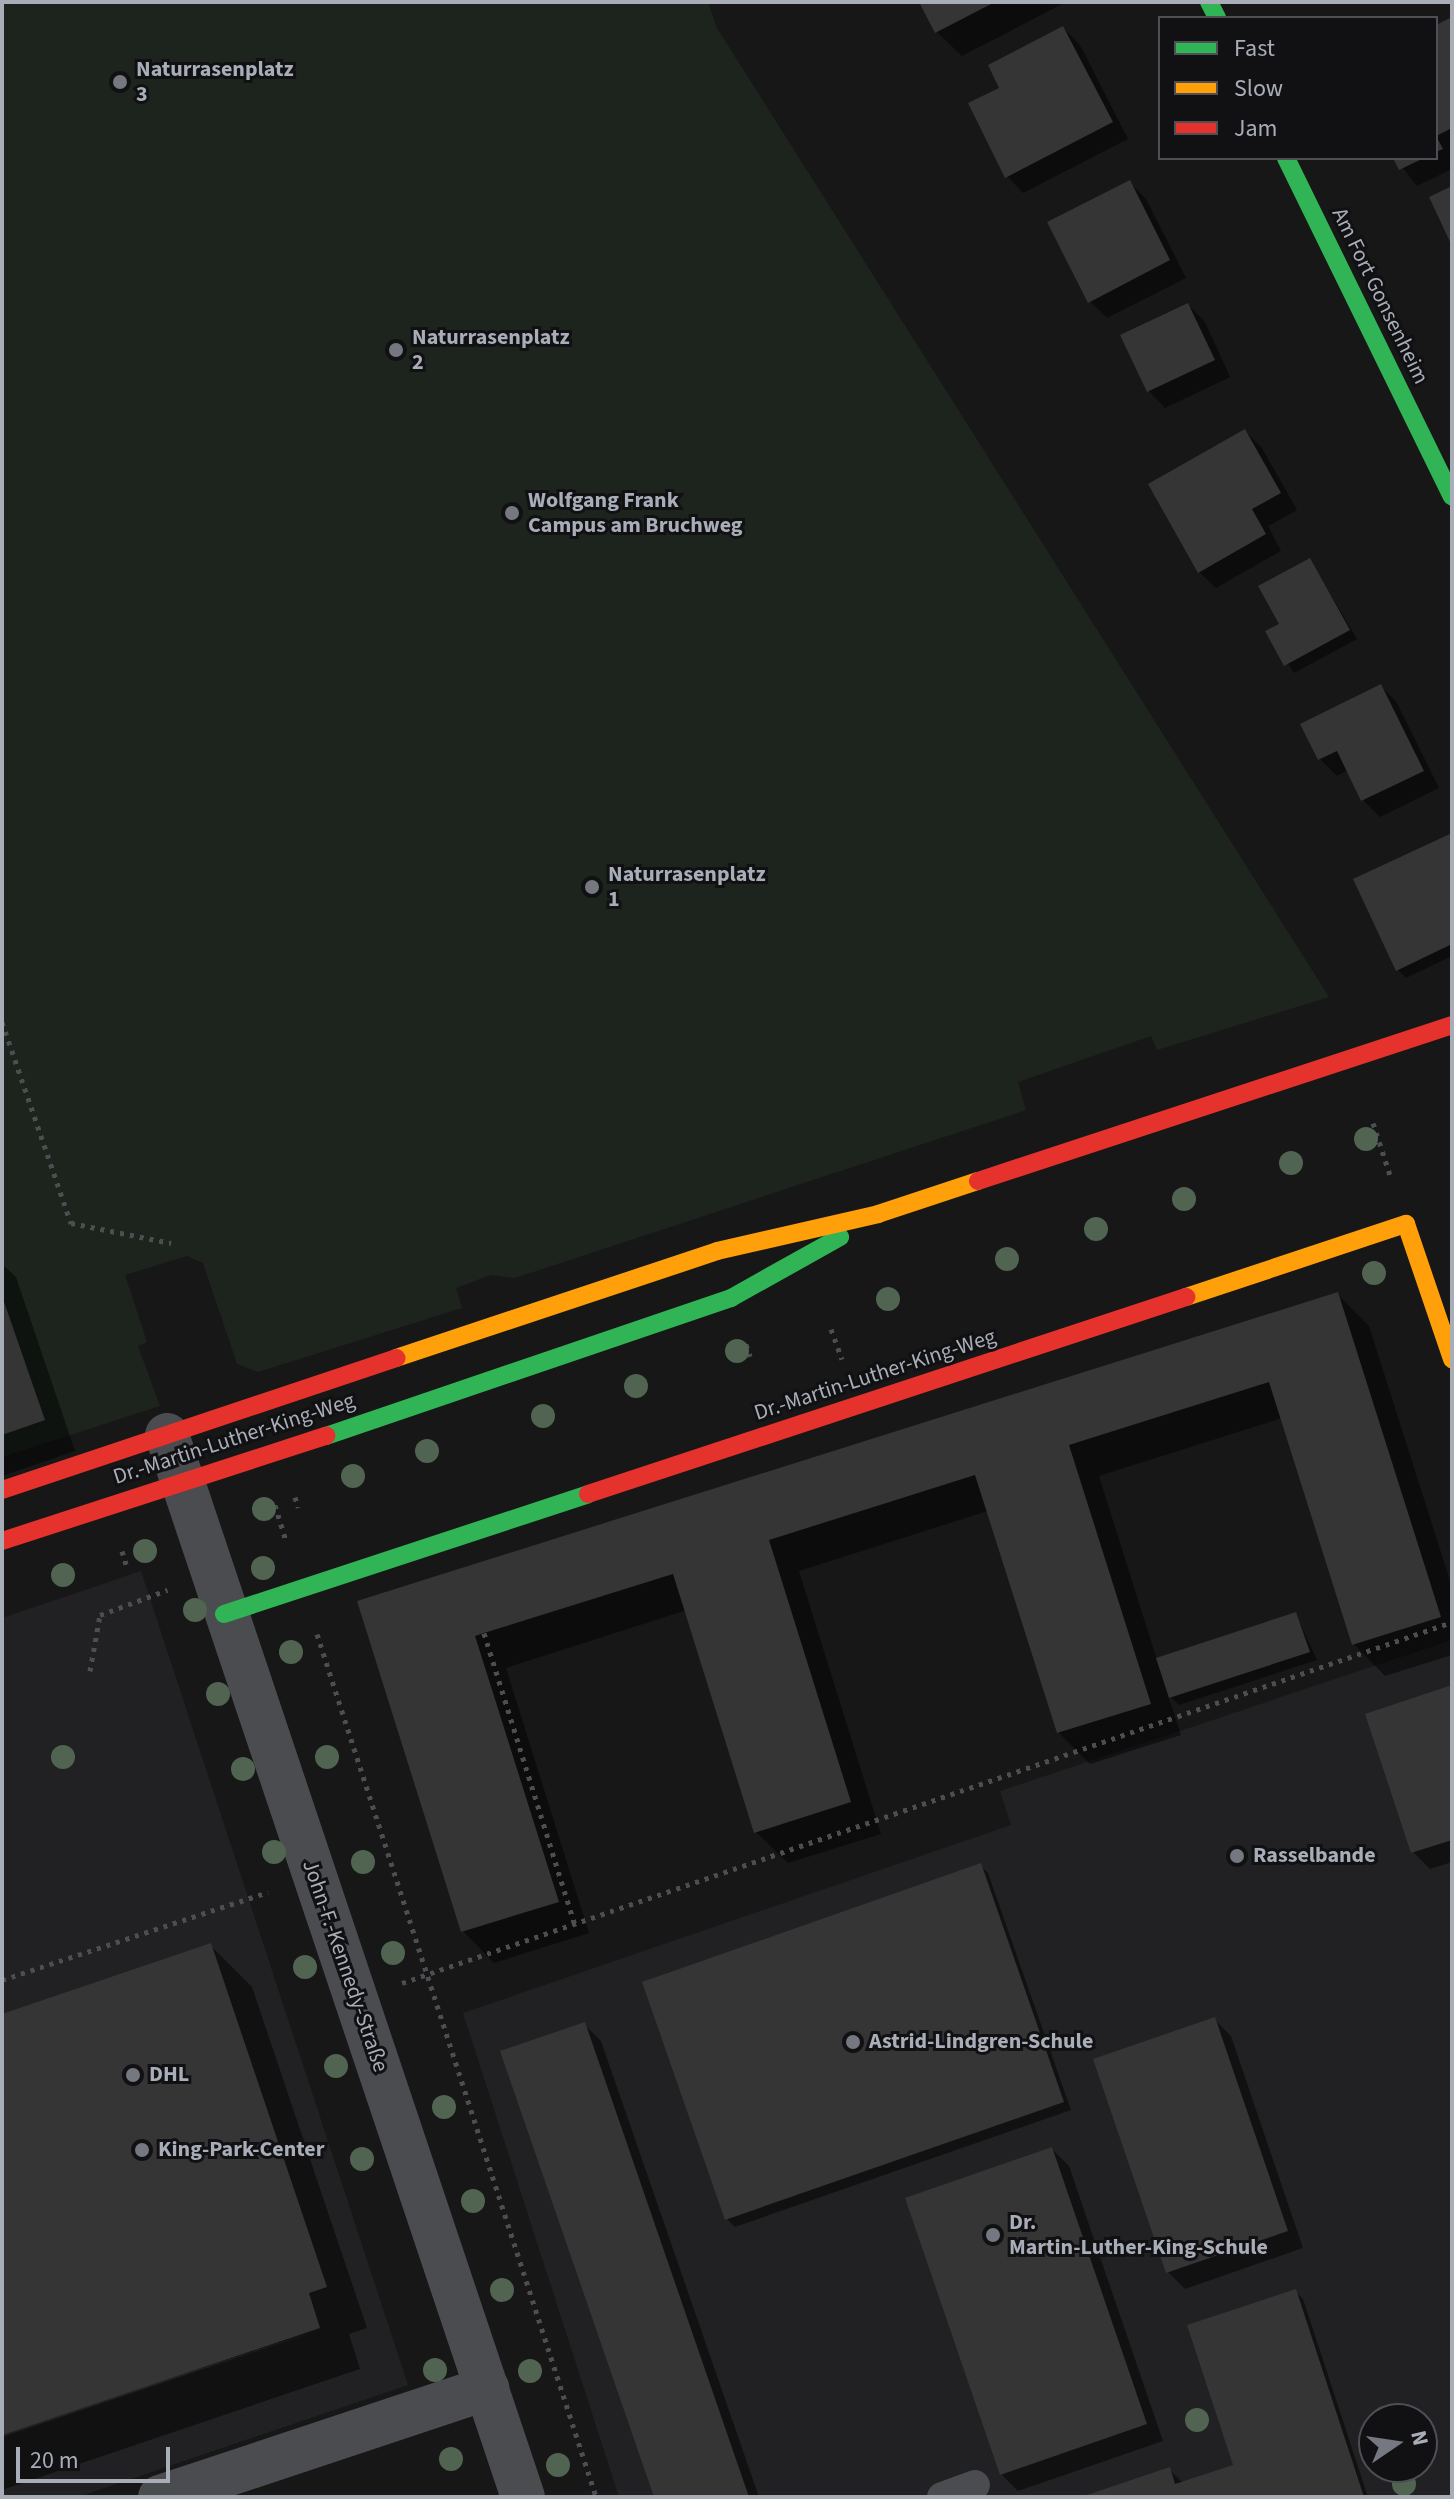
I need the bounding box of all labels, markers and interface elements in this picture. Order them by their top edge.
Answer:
legend [1158,16,1438,160]
text: Fast [1234,31,1275,66]
place label: Naturrasenplatz 3 [136,56,294,108]
text: Slow [1234,71,1283,106]
marker: Naturrasenplatz 3 [111,73,129,91]
text: Jam [1234,111,1278,146]
street label: Am Fort Gonsenheim [1326,204,1434,388]
place label: Naturrasenplatz 2 [412,324,570,376]
marker: Naturrasenplatz 2 [387,341,405,359]
place label: Wolfgang Frank Campus am Bruchweg [528,487,743,538]
marker: Wolfgang Frank Campus am Bruchweg [503,504,521,522]
place label: Naturrasenplatz 1 [608,861,766,912]
marker: Naturrasenplatz 1 [583,878,601,896]
street label: Dr.-Martin-Luther-King-Weg [751,1323,999,1427]
street label: Dr.-Martin-Luther-King-Weg [110,1387,358,1491]
place label: Rasselbande [1253,1843,1376,1869]
marker: Rasselbande [1228,1847,1246,1865]
street label: John-F.-Kennedy-Straße [296,1856,394,2076]
place label: Astrid-Lindgren-Schule [869,2029,1093,2055]
marker: Astrid-Lindgren-Schule [844,2033,862,2051]
place label: DHL [149,2062,189,2088]
marker: DHL [124,2066,142,2084]
place label: King-Park-Center [158,2137,324,2163]
marker: King-Park-Center [133,2141,151,2159]
place label: Dr. Martin-Luther-King-Schule [1009,2209,1268,2260]
marker: Dr. Martin-Luther-King-Schule [984,2226,1002,2244]
north arrow [1358,2403,1438,2483]
text: N [1402,2427,1437,2449]
scale bar [20,2431,174,2481]
text: 20 m [30,2443,79,2478]

